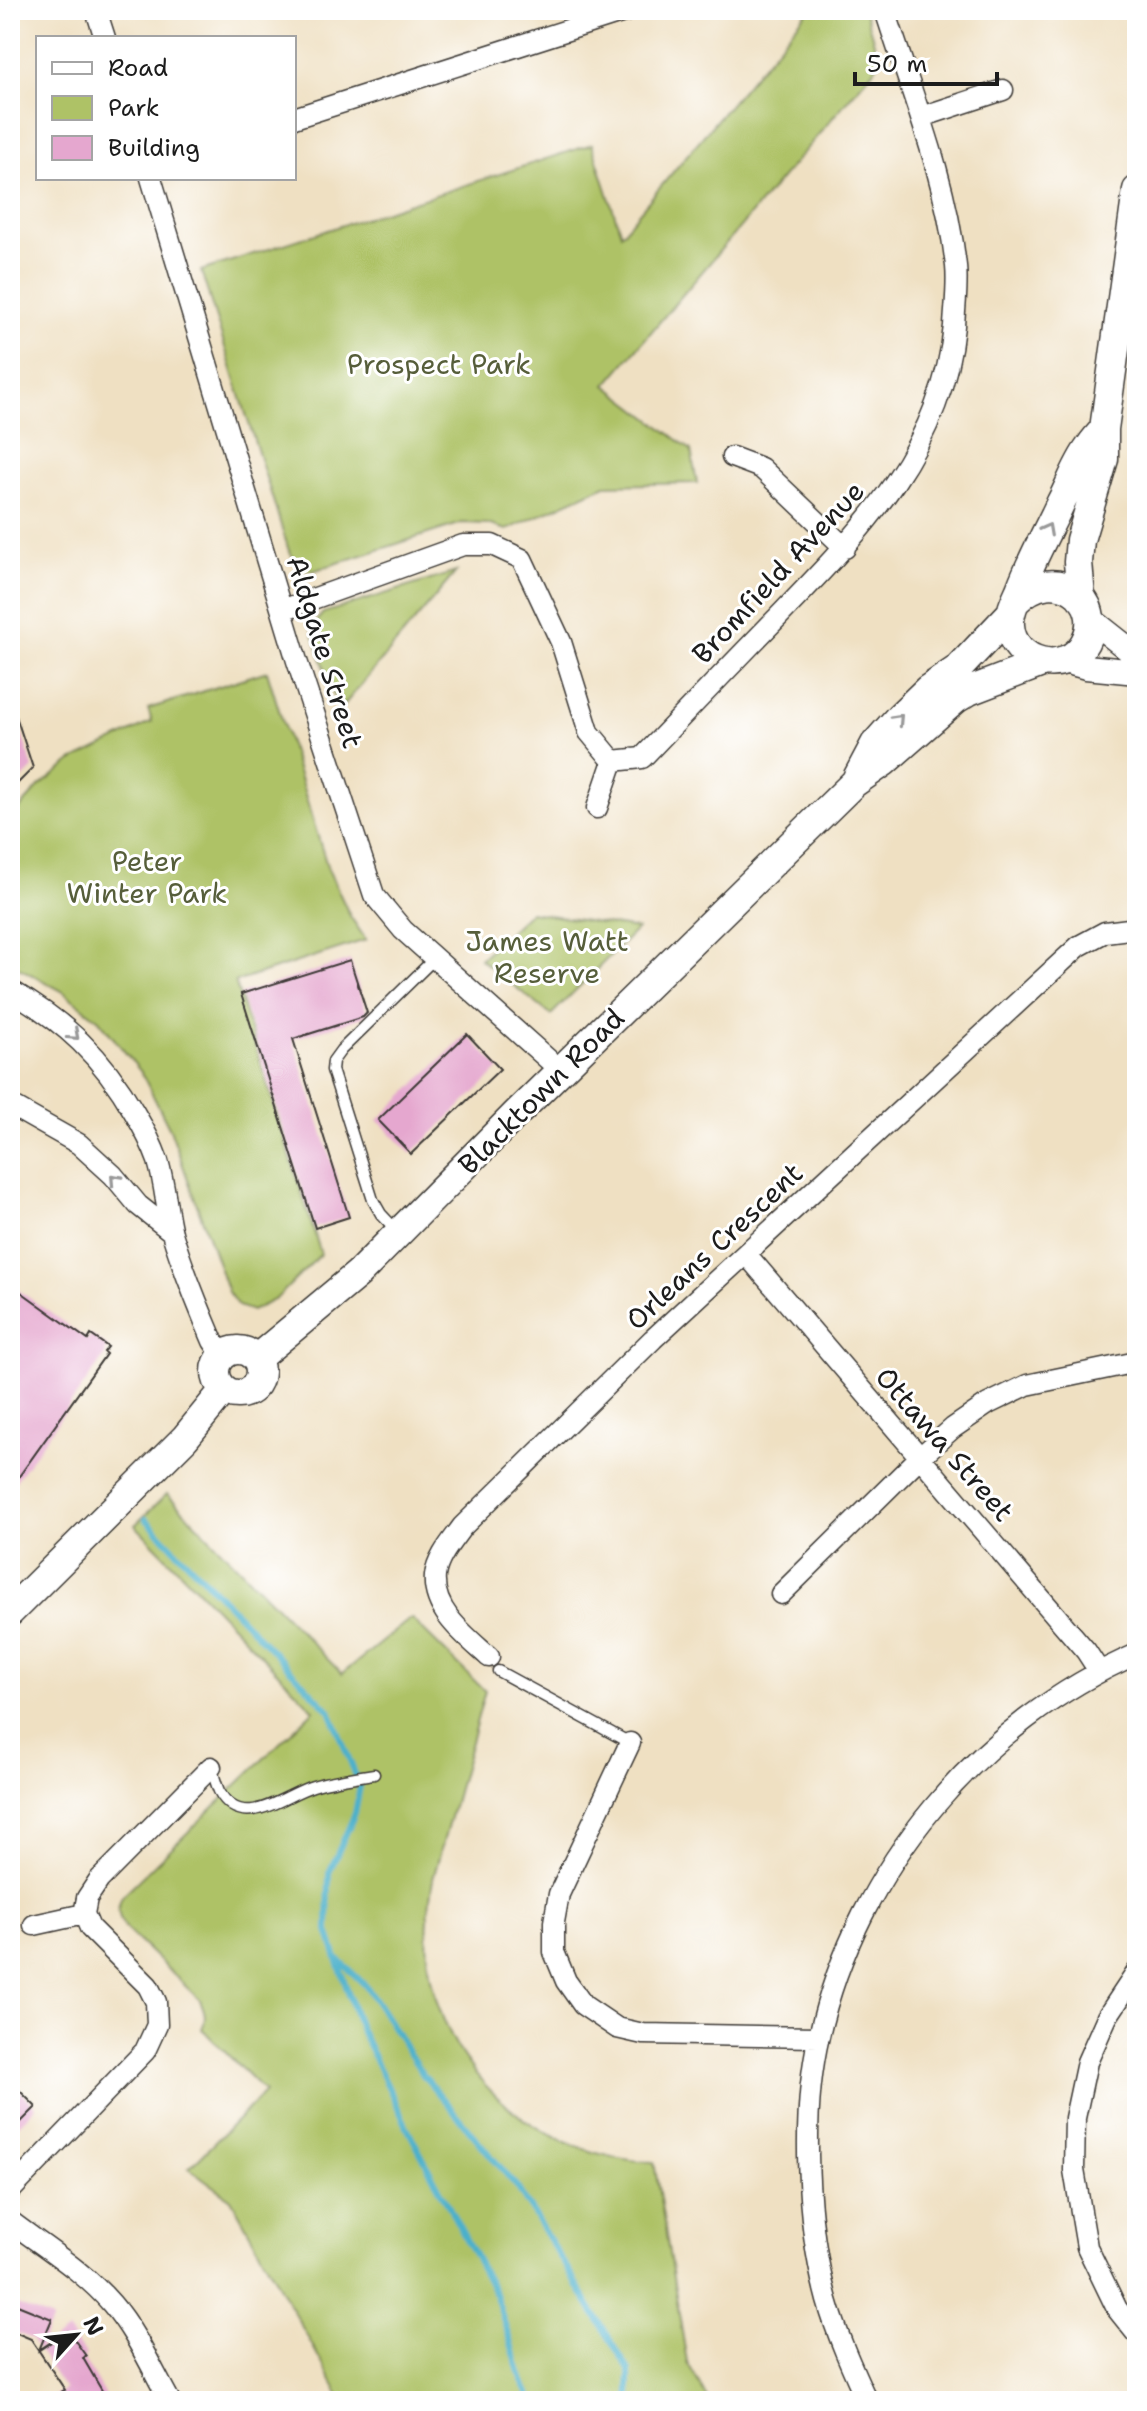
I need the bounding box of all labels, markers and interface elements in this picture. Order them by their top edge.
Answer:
legend [36,36,296,180]
scale bar [855,36,997,86]
text: 50 m [867,48,927,80]
text: Road [108,52,168,84]
text: Park [108,92,160,124]
text: Building [108,132,200,164]
park label: Prospect Park [347,345,531,383]
street label: Bromfield Avenue [683,472,873,672]
one-way arrow [1038,523,1053,538]
street label: Aldgate Street [278,551,372,753]
one-way arrow [888,713,902,728]
park label: Peter Winter Park [67,842,227,912]
park label: James Watt Reserve [465,922,629,992]
street label: Blacktown Road [449,999,633,1183]
one-way arrow [64,1025,79,1039]
street label: Orleans Crescent [617,1154,811,1338]
one-way arrow [111,1174,125,1189]
street label: Ottawa Street [867,1359,1023,1529]
north arrow [36,2295,116,2375]
text: N [76,2312,110,2340]

